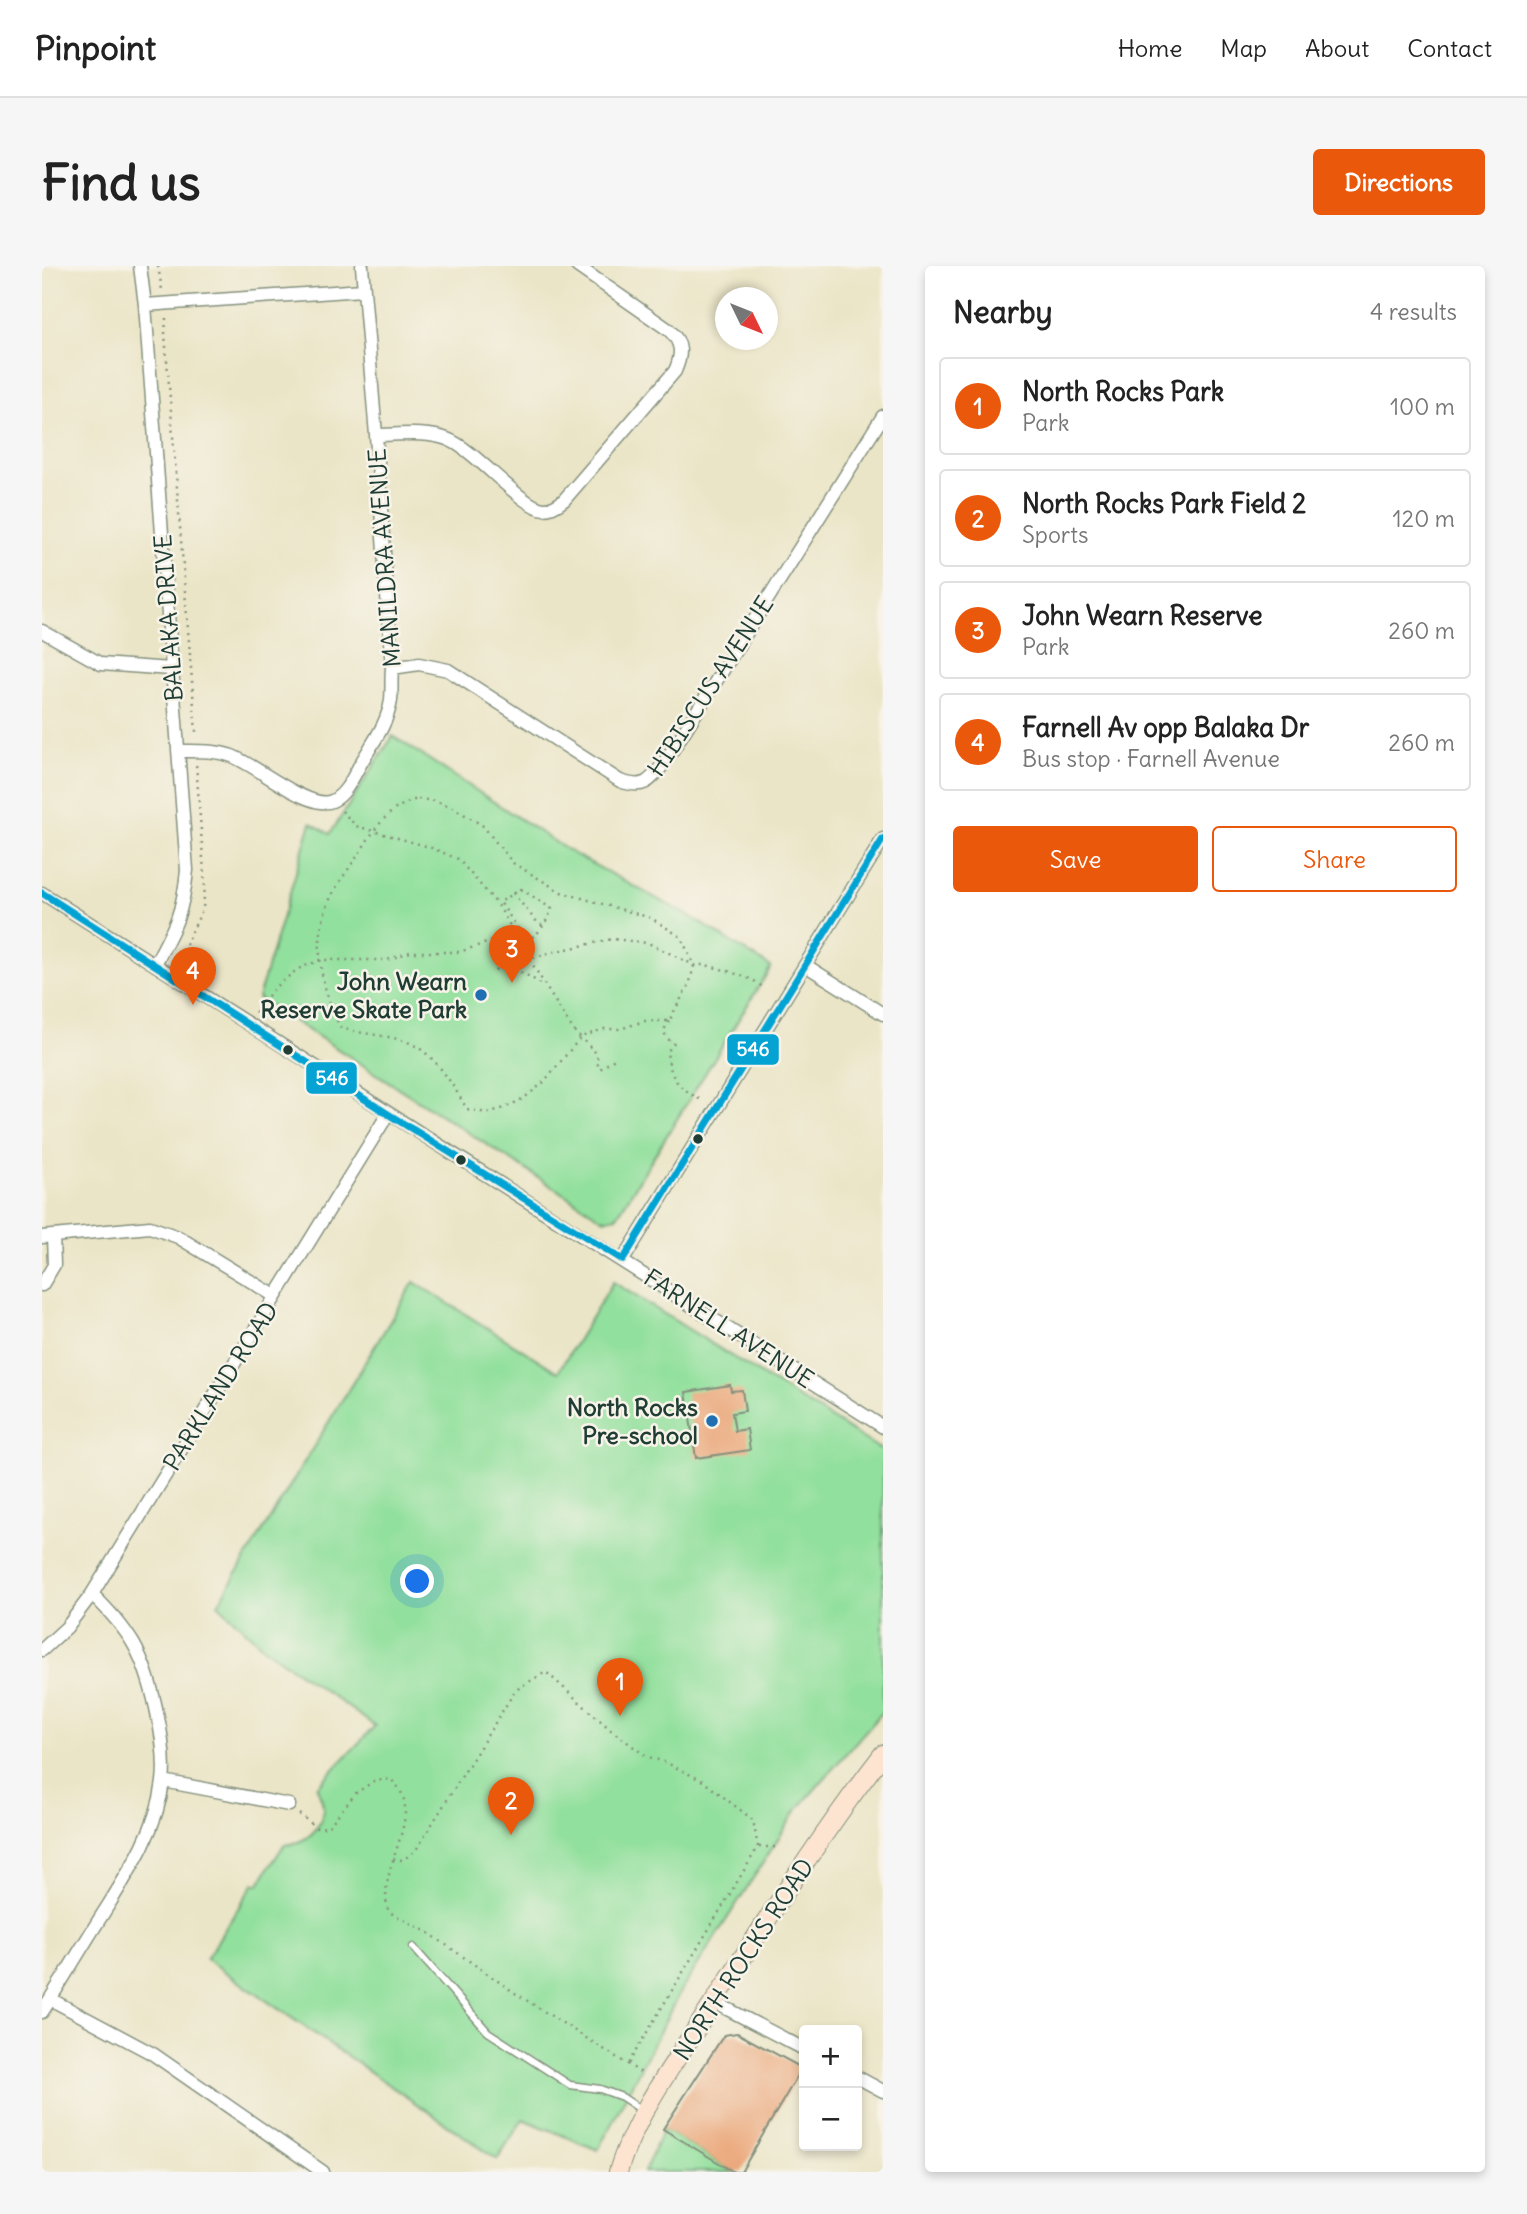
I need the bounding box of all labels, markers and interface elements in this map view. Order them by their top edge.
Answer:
text: Pinpoint [35,27,156,69]
text: Home [1118,33,1182,63]
text: Map [1220,33,1267,63]
text: About [1305,33,1369,63]
text: Contact [1407,33,1492,63]
button: Directions [1313,149,1485,215]
text: Find us [42,152,200,213]
north arrow [715,287,778,350]
text: Nearby [953,293,1053,331]
text: 4 results [1370,297,1457,326]
text: North Rocks Park [1022,375,1224,408]
text: 1 [973,392,983,421]
text: 100 m [1390,392,1455,421]
text: Park [1022,408,1070,437]
street label: MANILDRA AVENUE [361,448,407,668]
text: North Rocks Park Field 2 [1022,487,1306,520]
text: 2 [972,504,984,533]
text: 120 m [1392,504,1455,533]
text: Sports [1022,520,1088,549]
street label: BALAKA DRIVE [147,533,189,703]
street label: HIBISCUS AVENUE [640,590,780,782]
text: John Wearn Reserve [1022,599,1262,632]
text: 3 [971,616,985,645]
text: 260 m [1388,616,1455,645]
text: Park [1022,632,1070,661]
text: Farnell Av opp Balaka Dr [1022,711,1309,744]
text: 4 [971,728,985,757]
text: 260 m [1388,728,1455,757]
text: Bus stop · Farnell Avenue [1022,744,1280,773]
button: Save [953,826,1198,892]
button: Share [1212,826,1457,892]
pin: 3 [489,925,535,983]
pin: 4 [170,947,216,1005]
place label: John Wearn Reserve Skate Park [260,966,467,1024]
marker: John Wearn Reserve Skate Park [473,987,489,1003]
line badge: 546 [726,1033,780,1066]
text: 546 [737,1037,769,1061]
unlabelled marker [281,1043,295,1057]
line badge: 546 [305,1061,358,1095]
text: 546 [316,1066,348,1090]
unlabelled marker [691,1132,705,1146]
unlabelled marker [454,1153,468,1167]
street label: FARNELL AVENUE [638,1262,820,1394]
street label: PARKLAND ROAD [156,1296,284,1476]
place label: North Rocks Pre-school [567,1392,698,1450]
marker: North Rocks Pre-school [704,1413,720,1429]
your location [400,1564,434,1598]
pin: 1 [597,1658,643,1716]
pin: 2 [488,1777,534,1835]
street label: NORTH ROCKS ROAD [666,1852,820,2066]
map controls [799,2025,862,2151]
button: + [799,2025,862,2088]
button: − [799,2088,862,2151]

